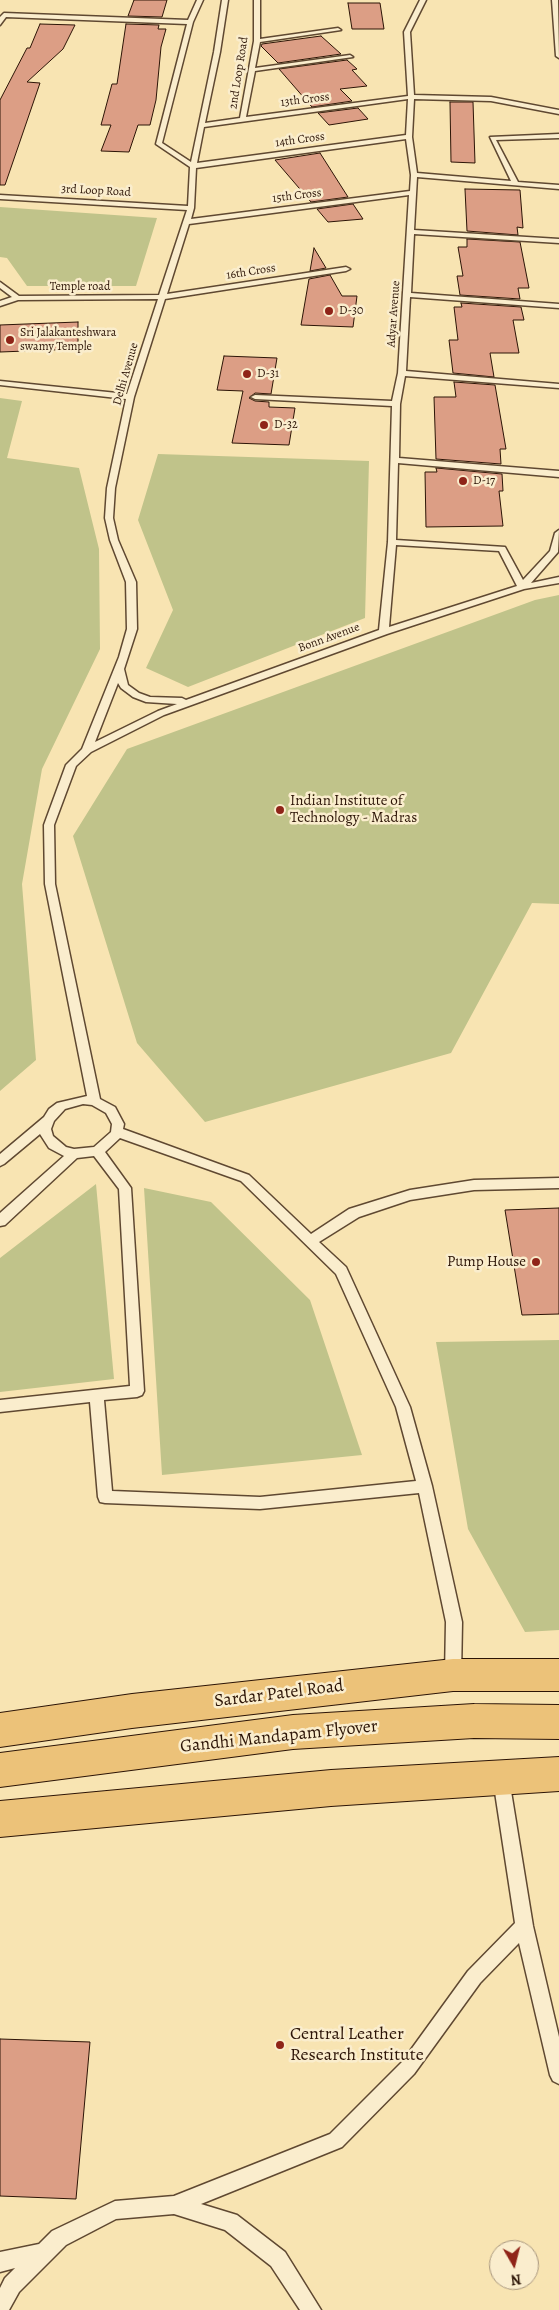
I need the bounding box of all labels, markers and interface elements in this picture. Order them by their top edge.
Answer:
street label: 2nd Loop Road [226,36,252,110]
street label: 13th Cross [280,90,330,110]
street label: 14th Cross [274,129,326,151]
street label: 3rd Loop Road [61,182,131,200]
street label: 15th Cross [272,186,322,206]
street label: 16th Cross [225,261,277,283]
street label: Temple road [50,280,110,294]
street label: Adyar Avenue [384,280,404,348]
place label: D-30 [339,304,363,318]
marker: D-30 [323,305,335,317]
place label: Sri Jalakanteshwara swamy Temple [20,326,116,354]
marker: Sri Jalakanteshwara swamy Temple [4,334,16,346]
street label: Delhi Avenue [110,341,142,407]
place label: D-31 [257,367,279,381]
marker: D-31 [241,368,253,380]
place label: D-32 [274,418,298,432]
marker: D-32 [258,419,270,431]
place label: D-17 [473,474,495,488]
marker: D-17 [457,475,469,487]
street label: Bonn Avenue [296,620,362,656]
place label: Indian Institute of Technology - Madras [290,792,417,827]
marker: Indian Institute of Technology - Madras [274,804,286,816]
place label: Pump House [447,1253,526,1271]
marker: Pump House [530,1256,542,1268]
street label: Sardar Patel Road [213,1675,345,1713]
street label: Gandhi Mandapam Flyover [179,1716,379,1758]
place label: Central Leather Research Institute [290,2024,424,2066]
marker: Central Leather Research Institute [274,2039,286,2051]
north arrow [489,2240,539,2290]
text: N [510,2269,522,2289]

